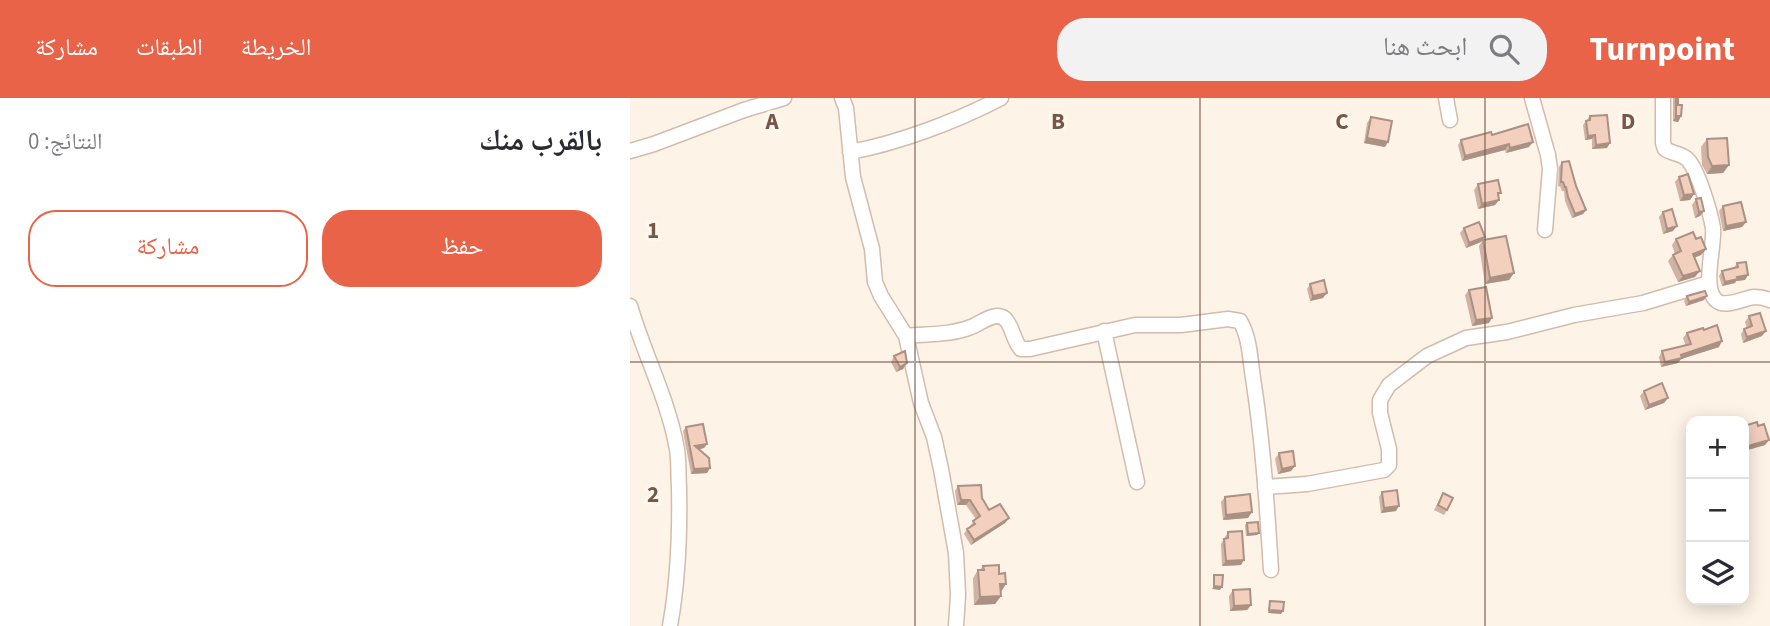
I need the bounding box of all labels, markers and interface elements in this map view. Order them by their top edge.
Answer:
search box [1057,18,1547,81]
text: Turnpoint [1589,26,1735,73]
text: ابحث هنا [1383,28,1467,65]
text: مشاركة [35,30,98,65]
text: الطبقات [136,30,203,65]
text: الخريطة [241,30,311,65]
icon: search [1485,30,1523,68]
text: A [764,105,779,138]
text: B [1051,105,1065,138]
text: C [1335,105,1349,138]
text: D [1621,105,1635,138]
text: بالقرب منك [479,119,602,162]
text: النتائج: 0 [28,125,103,158]
button: مشاركة [28,210,308,287]
button: حفظ [322,210,602,287]
text: 1 [647,214,659,247]
map controls [1686,416,1749,605]
button: + [1686,416,1749,479]
text: 2 [647,478,659,511]
button: − [1686,479,1749,542]
button: layers [1686,542,1749,605]

